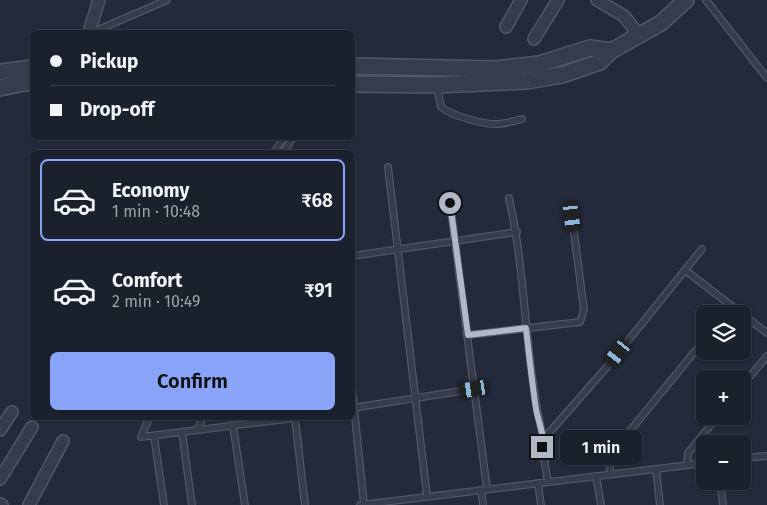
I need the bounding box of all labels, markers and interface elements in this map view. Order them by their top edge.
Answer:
text: Pickup [80,50,138,73]
text: Drop-off [80,98,154,121]
icon: car [52,178,97,223]
text: Economy [112,179,189,202]
text: ₹68 [301,189,333,212]
route start [439,192,461,214]
car [562,201,581,233]
text: 1 min · 10:48 [112,202,200,221]
icon: car [52,268,97,313]
text: Comfort [112,269,182,292]
text: ₹91 [304,279,333,302]
text: 2 min · 10:49 [112,292,200,311]
map controls [696,305,751,490]
button: layers [696,305,751,360]
car [602,337,633,369]
button: Confirm [50,352,335,410]
button: + [696,370,751,425]
car [458,379,489,399]
callout: 1 min [560,430,642,464]
button: − [696,435,751,490]
route end [531,436,553,458]
text: 1 min [582,438,620,457]

